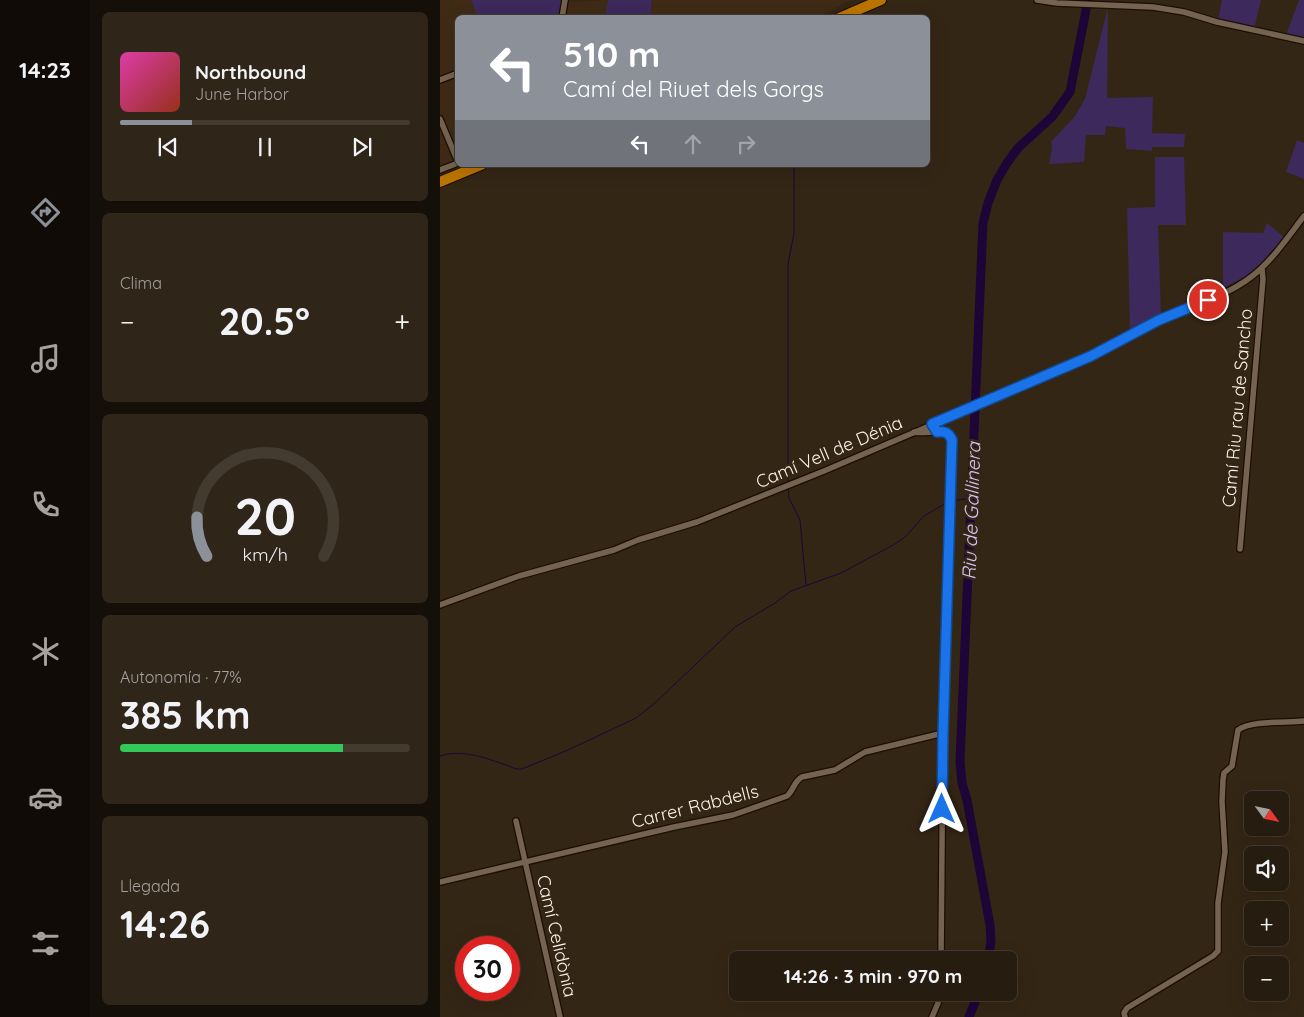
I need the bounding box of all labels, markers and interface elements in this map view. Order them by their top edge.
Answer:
text: 510 m [563,32,660,76]
icon: left [480,35,545,100]
text: 14:23 [19,56,71,84]
text: Northbound [195,60,306,84]
text: Camí del Riuet dels Gorgs [563,75,824,103]
text: June Harbor [195,84,289,104]
icon: left [626,130,654,158]
icon: ahead [679,130,707,158]
icon: right [732,130,760,158]
icon: previous [154,133,182,161]
icon: pause [251,133,279,161]
icon: next [348,133,376,161]
icon: directions [28,195,63,230]
text: Clima [120,273,162,293]
pin [1187,279,1229,321]
icon: arrive [1194,286,1222,314]
text: 20.5° [219,297,310,345]
text: − [120,304,135,339]
text: + [394,304,410,339]
street label: Camí Riu rau de Sancho [1217,308,1257,508]
icon: music [28,341,63,376]
street label: Camí Vell de Dénia [752,411,906,493]
water label: Riu de Gallinera [957,440,985,581]
text: 20 [234,483,296,548]
icon: phone [28,487,63,522]
text: km/h [242,543,288,565]
icon: climate [28,634,63,669]
text: Autonomía · 77% [120,667,242,687]
text: 385 km [120,691,250,739]
street label: Carrer Rabdells [629,779,761,833]
icon: car [28,780,63,815]
position arrow [915,782,967,834]
north arrow [1244,791,1289,836]
map controls [1244,791,1289,1001]
button: sound [1244,846,1289,891]
street label: Camí Celidònia [532,873,582,999]
text: Llegada [120,876,180,896]
text: 14:26 [120,900,210,948]
button: + [1244,901,1289,946]
icon: filters [28,926,63,961]
speed limit sign: 30 [455,936,520,1001]
button: − [1244,956,1289,1001]
text: 14:26 · 3 min · 970 m [784,964,962,988]

